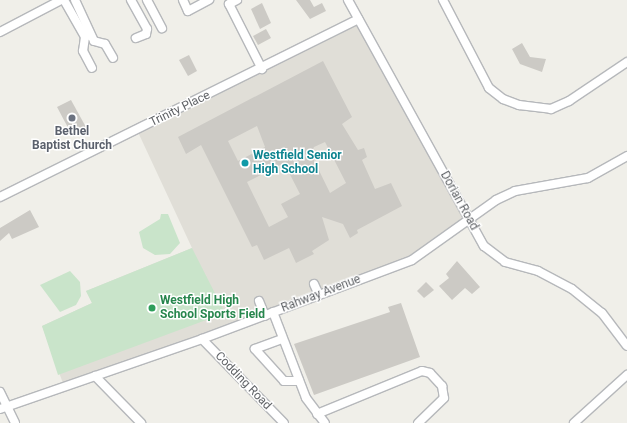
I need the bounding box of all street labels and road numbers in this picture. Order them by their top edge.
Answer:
street label: Trinity Place [147,88,213,130]
street label: Dorian Road [437,169,481,233]
street label: Rahway Avenue [279,272,363,316]
street label: Codding Road [212,349,274,413]

